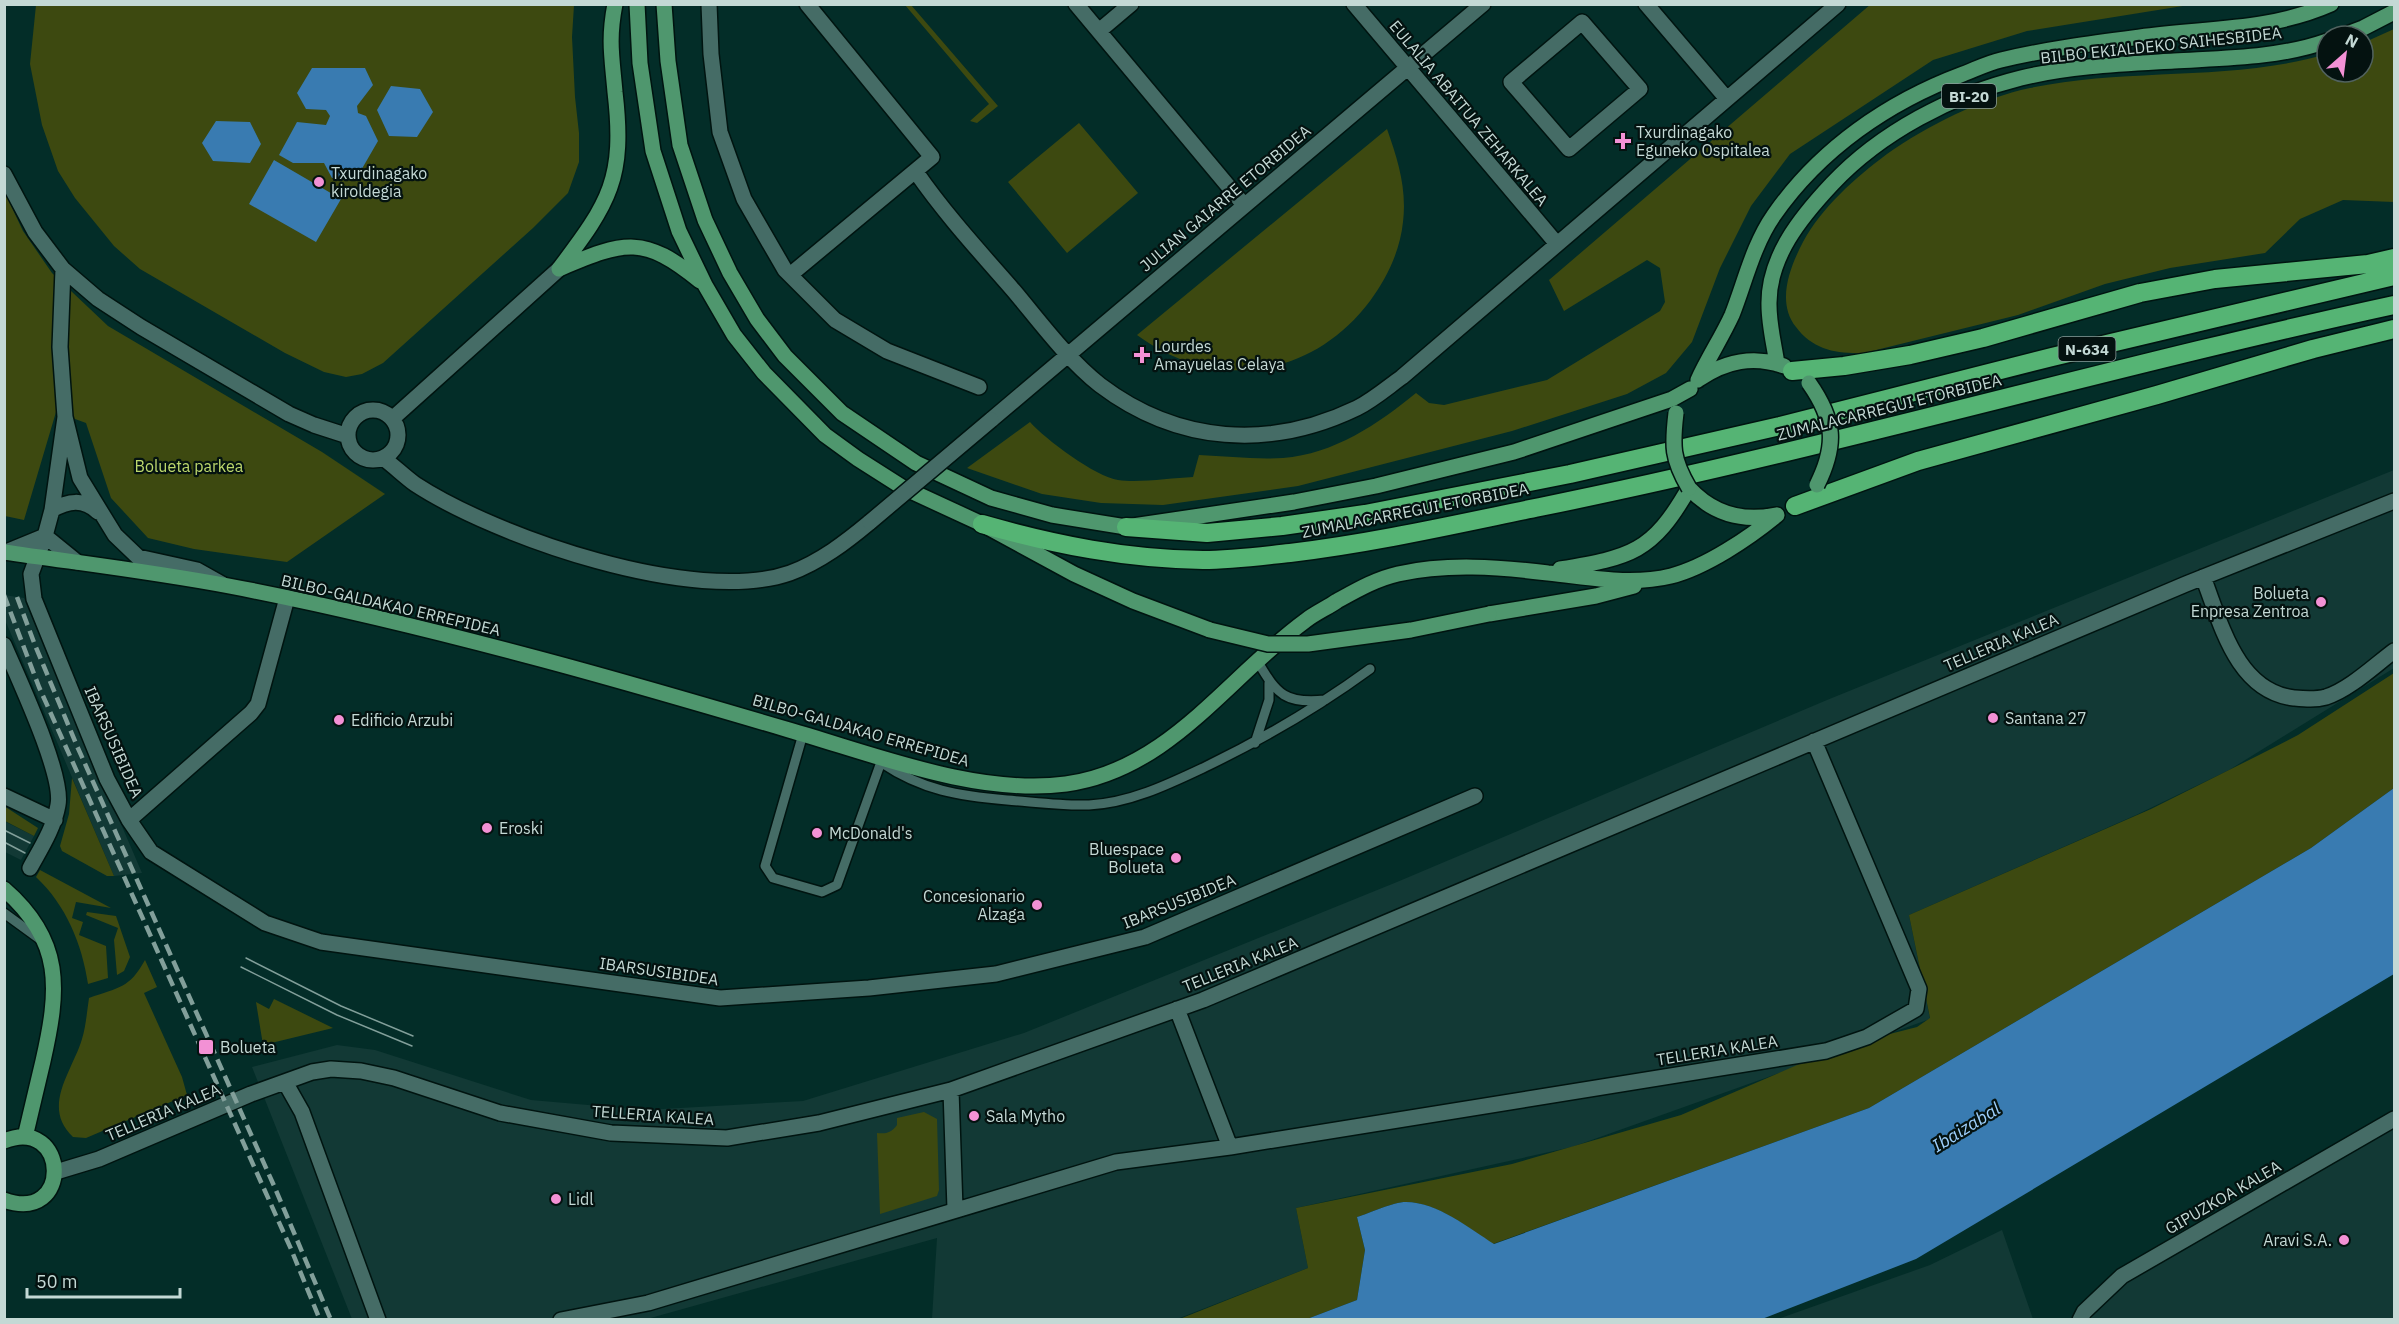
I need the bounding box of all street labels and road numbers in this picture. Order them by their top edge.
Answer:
street label: EULALIA ABAITUA ZEHARKALEA [1385,16,1553,210]
street label: BILBO EKIALDEKO SAIHESBIDEA [2039,22,2283,68]
road number: BI-20 [1942,84,1996,108]
street label: JULIAN GAIARRE ETORBIDEA [1135,121,1315,275]
road number: N-634 [2058,337,2116,361]
street label: ZUMALACARREGUI ETORBIDEA [1775,369,2003,445]
street label: ZUMALACARREGUI ETORBIDEA [1300,478,1530,542]
street label: BILBO-GALDAKAO ERREPIDEA [279,570,503,640]
street label: TELLERIA KALEA [1941,609,2061,675]
street label: IBARSUSIBIDEA [80,683,148,801]
street label: BILBO-GALDAKAO ERREPIDEA [750,689,972,771]
street label: IBARSUSIBIDEA [1120,869,1238,933]
street label: TELLERIA KALEA [1179,932,1301,996]
street label: IBARSUSIBIDEA [598,953,720,989]
street label: TELLERIA KALEA [1655,1031,1779,1069]
street label: TELLERIA KALEA [103,1079,223,1145]
street label: TELLERIA KALEA [591,1101,715,1129]
street label: GIPUZKOA KALEA [2162,1156,2284,1238]

